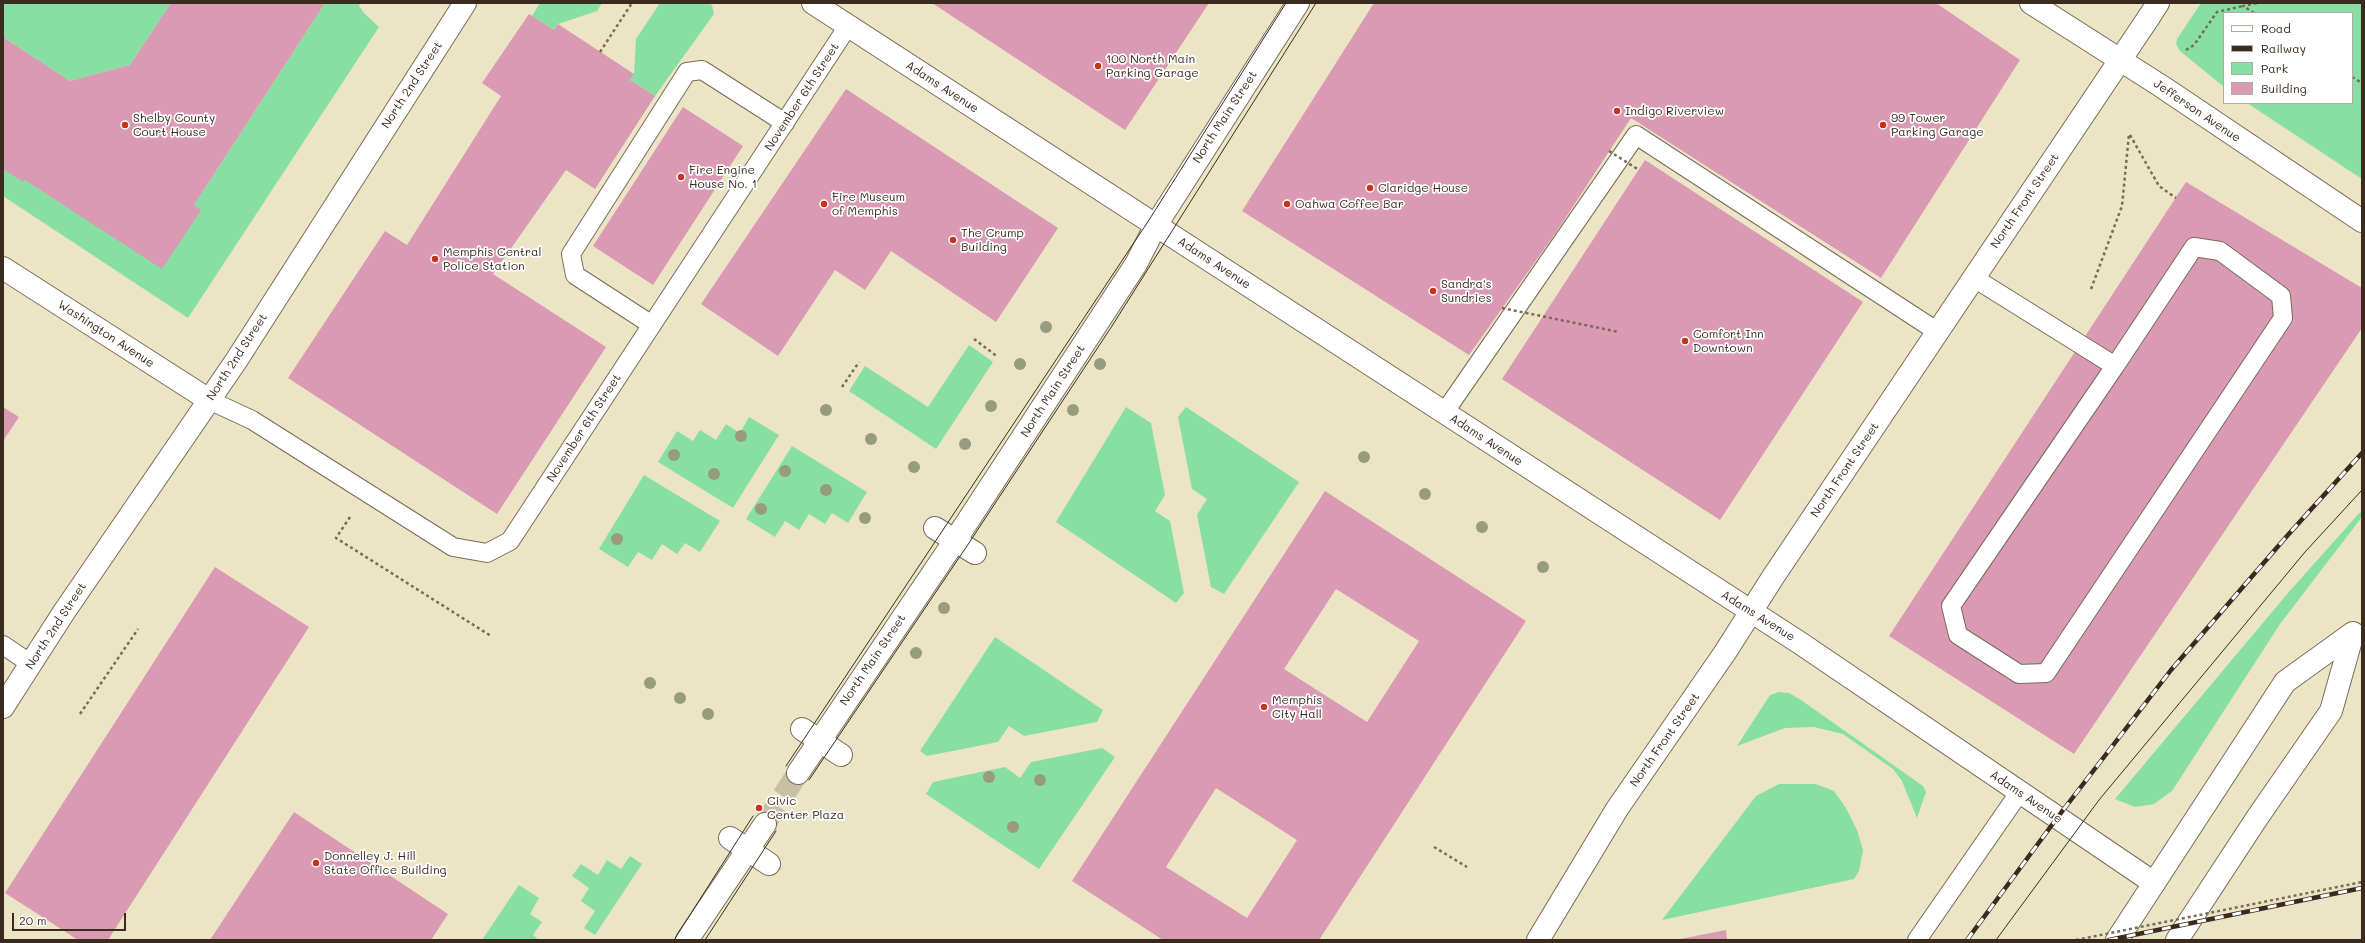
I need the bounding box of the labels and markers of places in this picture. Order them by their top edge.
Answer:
place label: 100 North Main Parking Garage [1106,52,1199,80]
marker: 100 North Main Parking Garage [1093,61,1103,71]
place label: Indigo Riverview [1625,104,1724,118]
marker: Indigo Riverview [1612,106,1622,116]
place label: Shelby County Court House [133,111,215,139]
place label: 99 Tower Parking Garage [1891,111,1984,139]
marker: Shelby County Court House [120,120,130,130]
marker: 99 Tower Parking Garage [1878,120,1888,130]
place label: Fire Engine House No. 1 [689,163,757,191]
marker: Fire Engine House No. 1 [676,172,686,182]
place label: Claridge House [1378,181,1468,195]
marker: Claridge House [1365,183,1375,193]
place label: Fire Museum of Memphis [832,190,905,218]
place label: Oahwa Coffee Bar [1295,197,1404,211]
marker: Fire Museum of Memphis [819,199,829,209]
marker: Oahwa Coffee Bar [1282,199,1292,209]
place label: The Crump Building [961,226,1024,254]
marker: The Crump Building [948,235,958,245]
place label: Memphis Central Police Station [443,245,542,273]
marker: Memphis Central Police Station [430,254,440,264]
place label: Sandra's Sundries [1441,277,1492,305]
marker: Sandra's Sundries [1428,286,1438,296]
place label: Comfort Inn Downtown [1693,327,1764,355]
marker: Comfort Inn Downtown [1680,336,1690,346]
place label: Memphis City Hall [1272,693,1322,721]
marker: Memphis City Hall [1259,702,1269,712]
place label: Civic Center Plaza [767,794,844,822]
marker: Civic Center Plaza [754,803,764,813]
place label: Donnelley J. Hill State Office Building [324,849,446,877]
marker: Donnelley J. Hill State Office Building [311,858,321,868]

